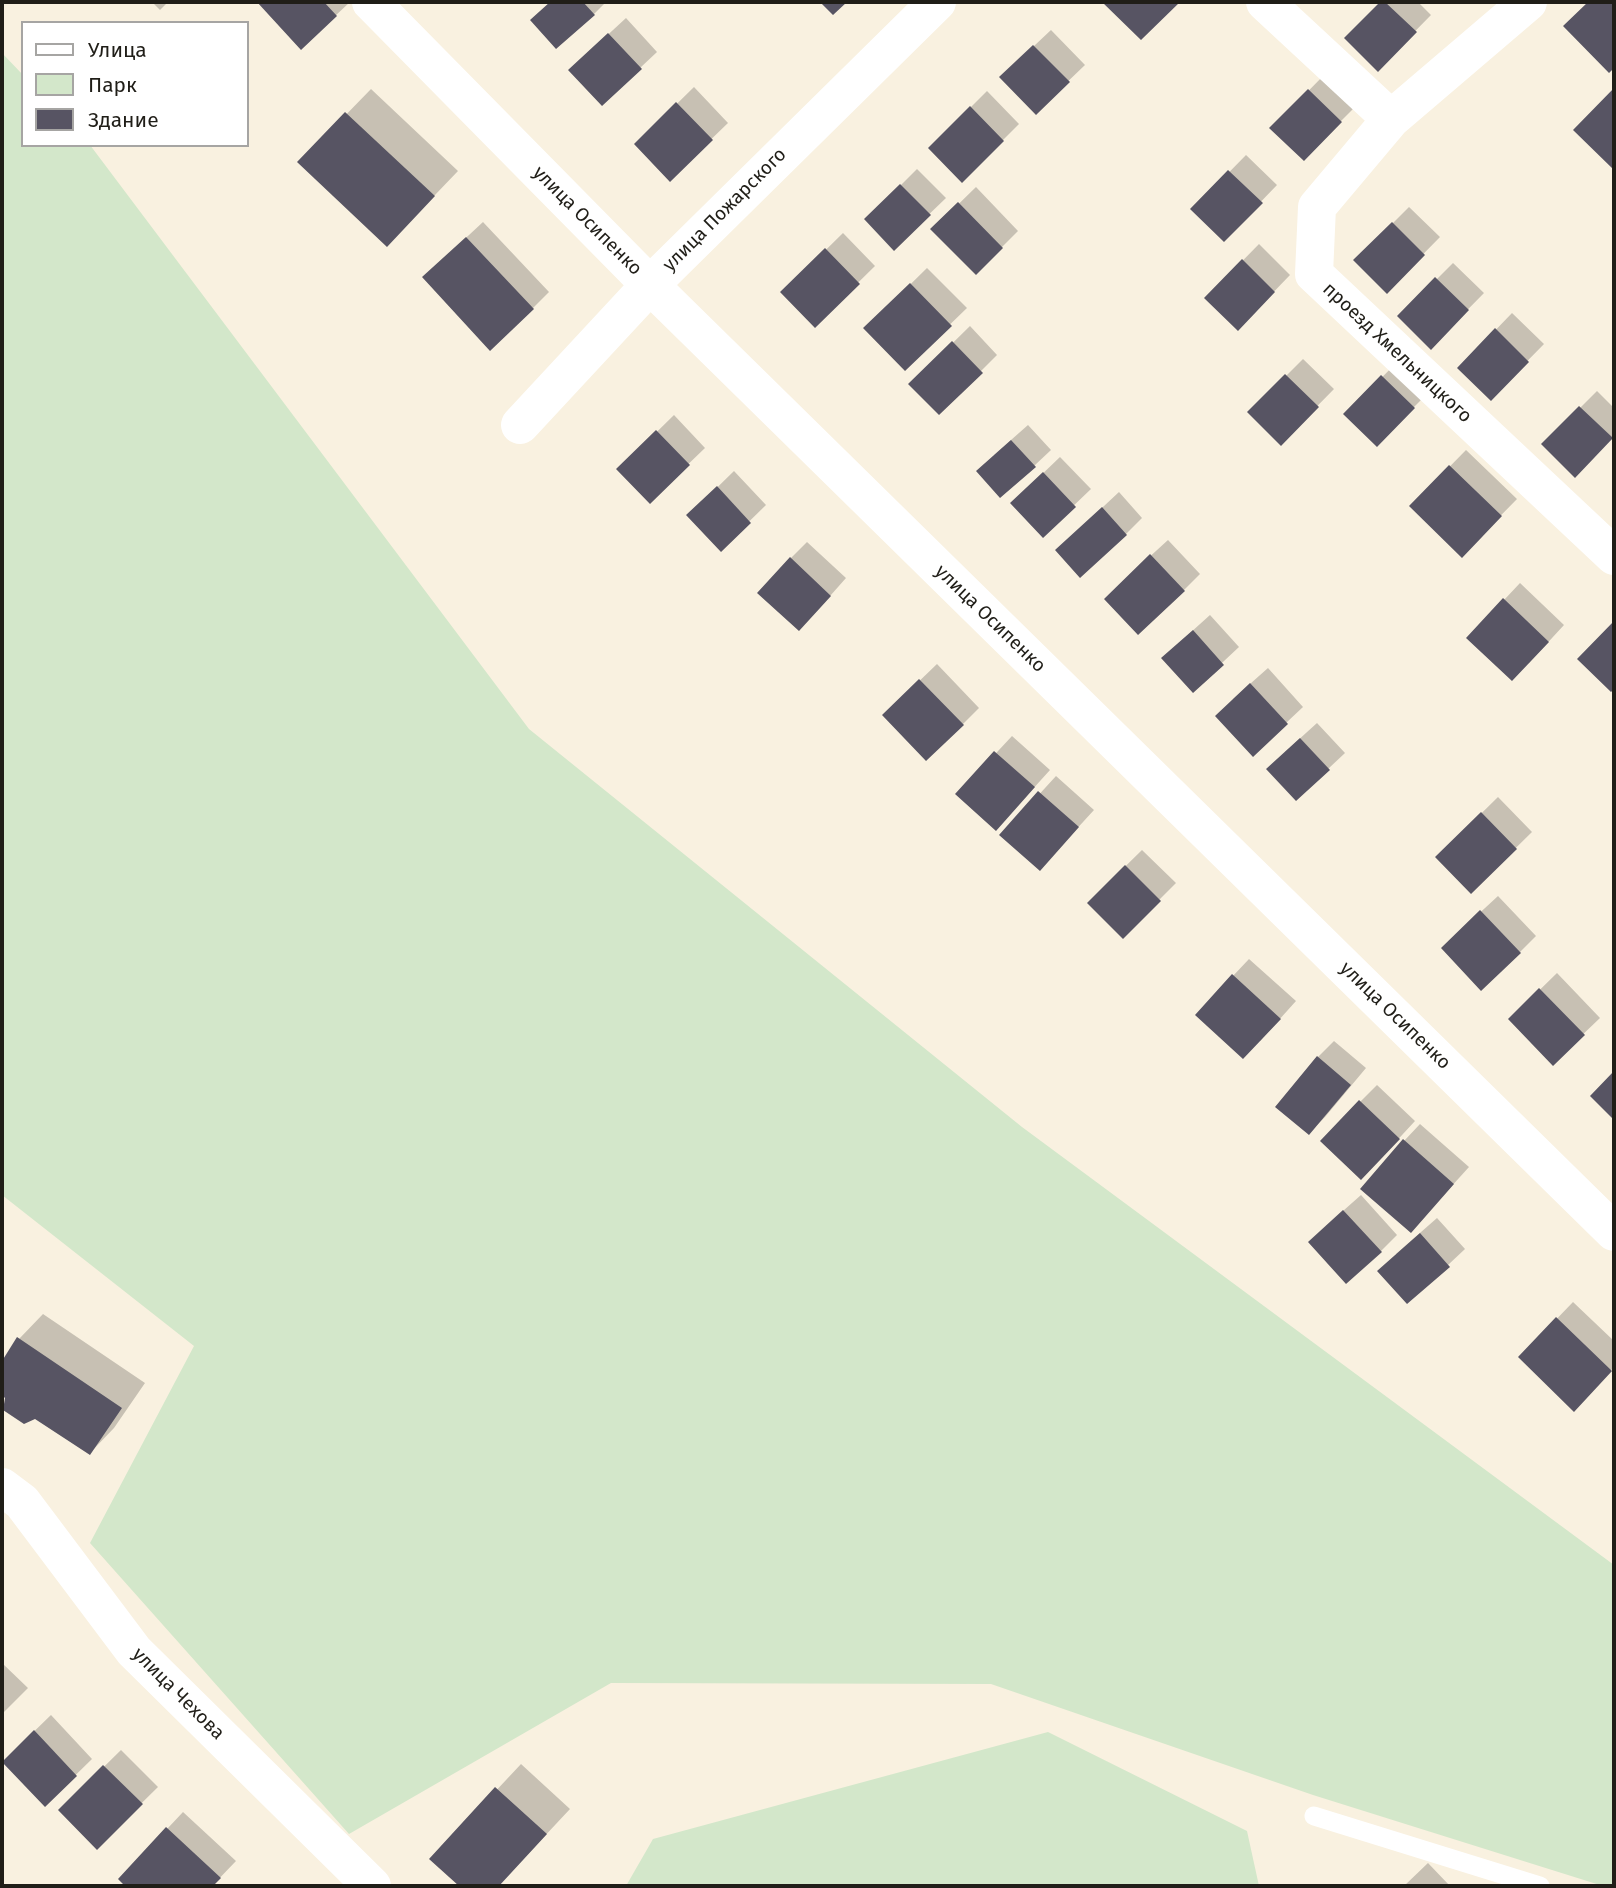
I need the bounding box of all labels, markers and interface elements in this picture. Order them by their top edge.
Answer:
legend [21,21,248,147]
text: Улица [88,37,147,63]
text: Парк [88,72,137,98]
text: Здание [88,107,159,133]
street label: улица Пожарского [658,143,792,277]
street label: улица Осипенко [528,162,646,280]
street label: проезд Хмельницкого [1318,278,1476,428]
street label: улица Осипенко [930,560,1050,678]
street label: улица Осипенко [1335,957,1455,1075]
street label: улица Чехова [127,1643,229,1745]

